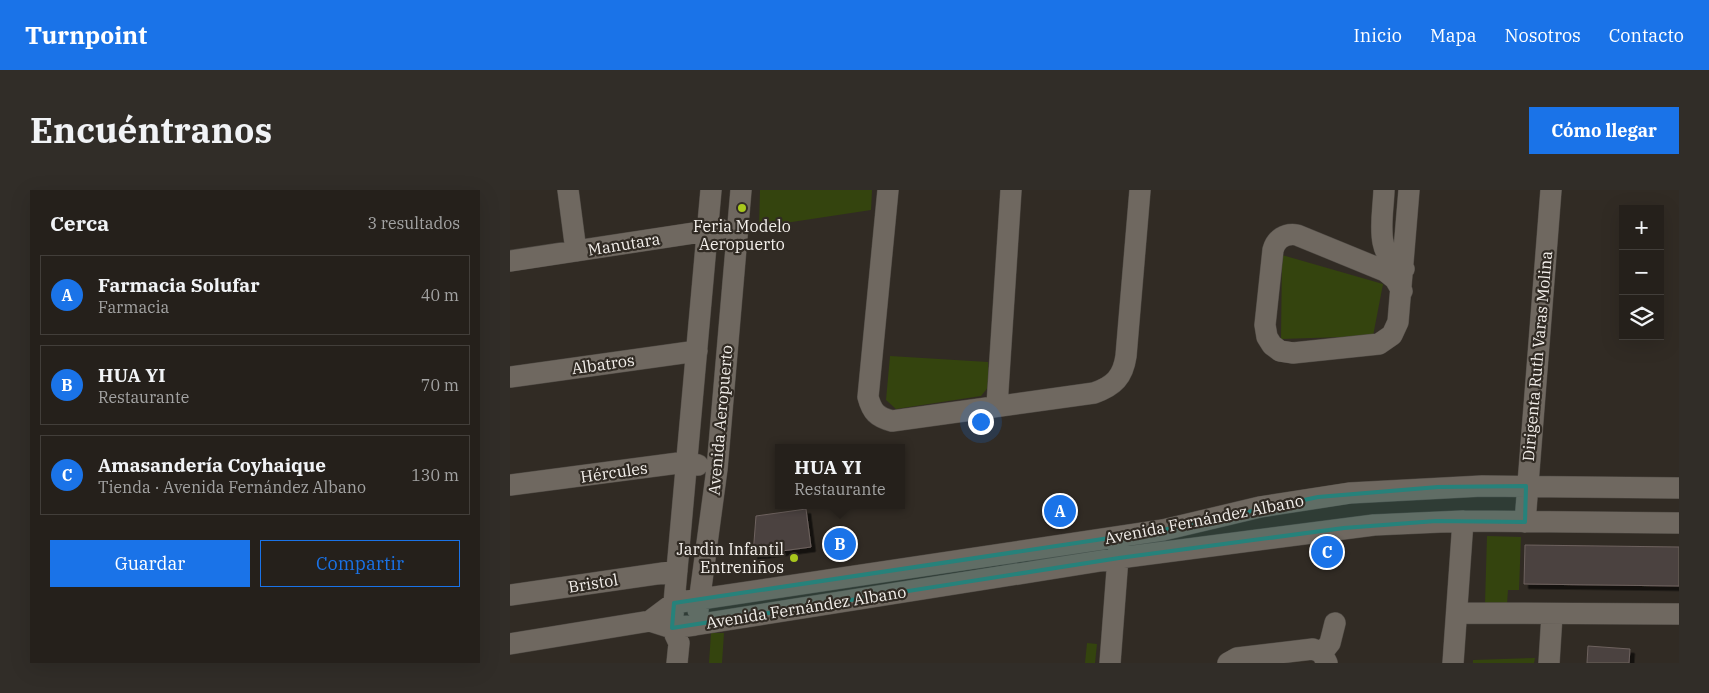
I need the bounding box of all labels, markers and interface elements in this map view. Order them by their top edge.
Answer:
text: Turnpoint [25,19,147,51]
text: Inicio [1354,24,1402,47]
text: Mapa [1430,24,1477,47]
text: Nosotros [1505,24,1581,47]
text: Contacto [1609,24,1684,47]
text: Encuéntranos [30,107,272,153]
button: Cómo llegar [1529,107,1679,154]
marker: Feria Modelo Aeropuerto [736,202,748,214]
map controls [1619,205,1664,340]
button: + [1619,205,1664,250]
text: Cerca [50,209,109,237]
text: 3 resultados [368,213,460,233]
place label: Feria Modelo Aeropuerto [693,216,791,254]
street label: Manutara [586,228,662,260]
street label: Dirigenta Ruth Varas Molina [1518,250,1556,462]
button: − [1619,250,1664,295]
text: Farmacia Solufar [98,273,260,297]
text: A [61,285,73,305]
text: 40 m [421,285,459,305]
button: layers [1619,295,1664,340]
text: Farmacia [98,297,169,317]
street label: Avenida Aeropuerto [703,344,737,496]
street label: Albatros [570,350,636,378]
text: HUA YI [98,363,166,387]
text: B [61,375,73,395]
text: 70 m [421,375,459,395]
text: Restaurante [98,387,189,407]
your location [968,409,994,435]
popup [775,444,905,509]
text: Amasandería Coyhaique [98,453,326,477]
text: HUA YI [794,455,862,479]
street label: Hércules [579,457,649,487]
text: C [62,465,72,485]
text: 130 m [411,465,459,485]
text: Tienda · Avenida Fernández Albano [98,477,366,497]
text: Restaurante [794,479,886,499]
street label: Avenida Fernández Albano [1103,490,1305,548]
pin: A [1044,492,1076,530]
pin: B [824,525,856,563]
pin: C [1311,533,1343,571]
place label: Jardin Infantil Entreniños [677,539,784,577]
button: Guardar [50,540,250,587]
button: Compartir [260,540,460,587]
marker: Jardin Infantil Entreniños [788,552,800,564]
street label: Bristol [567,569,619,597]
street label: Avenida Fernández Albano [704,581,908,633]

